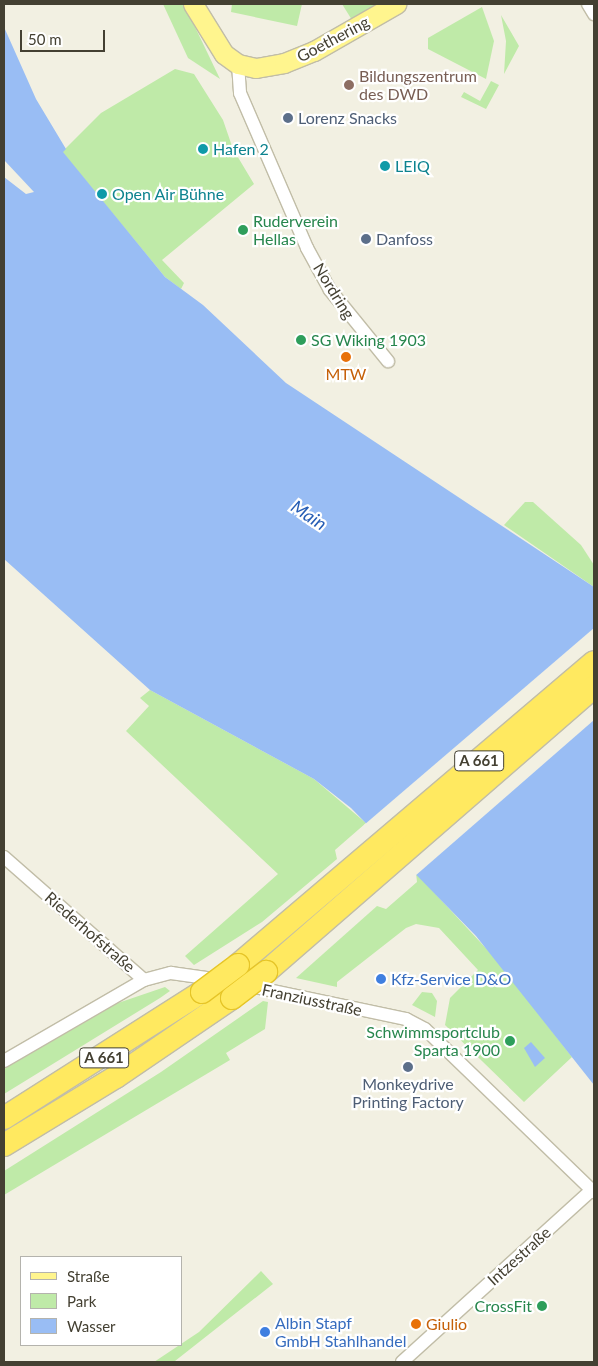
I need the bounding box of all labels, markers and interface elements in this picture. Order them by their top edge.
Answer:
street label: Goethering [294,12,372,66]
scale bar [22,20,108,52]
text: 50 m [28,30,62,48]
place label: Bildungszentrum des DWD [359,66,477,104]
marker: Bildungszentrum des DWD [343,79,355,91]
place label: Lorenz Snacks [298,108,397,128]
marker: Lorenz Snacks [282,112,294,124]
place label: Hafen 2 [213,139,269,159]
marker: Hafen 2 [197,143,209,155]
place label: LEIQ [395,156,430,176]
marker: LEIQ [379,160,391,172]
place label: Open Air Bühne [112,184,225,204]
marker: Open Air Bühne [96,188,108,200]
place label: Ruderverein Hellas [253,211,338,249]
marker: Ruderverein Hellas [237,224,249,236]
place label: Danfoss [376,229,433,249]
marker: Danfoss [360,233,372,245]
street label: Nordring [309,259,359,323]
place label: SG Wiking 1903 [311,330,426,350]
marker: SG Wiking 1903 [295,334,307,346]
marker: MTW [340,351,352,363]
place label: MTW [326,364,366,384]
water label: Main [287,495,331,535]
road number: A 661 [453,748,505,774]
street label: Riederhofstraße [41,888,139,976]
place label: Kfz-Service D&O [391,969,511,989]
marker: Kfz-Service D&O [375,973,387,985]
street label: Franziusstraße [260,980,364,1020]
place label: Schwimmsportclub Sparta 1900 [366,1022,500,1060]
marker: Schwimmsportclub Sparta 1900 [504,1035,516,1047]
road number: A 661 [78,1046,130,1070]
marker: Monkeydrive Printing Factory [402,1061,414,1073]
place label: Monkeydrive Printing Factory [352,1074,464,1112]
street label: Intzestraße [483,1223,555,1289]
legend [20,1256,182,1346]
text: Straße [67,1267,110,1285]
text: Park [67,1292,96,1310]
place label: CrossFit [475,1296,532,1316]
marker: CrossFit [536,1300,548,1312]
place label: Albin Stapf GmbH Stahlhandel [275,1313,406,1351]
place label: Giulio [426,1314,467,1334]
text: Wasser [67,1317,116,1335]
marker: Giulio [410,1318,422,1330]
marker: Albin Stapf GmbH Stahlhandel [259,1326,271,1338]

